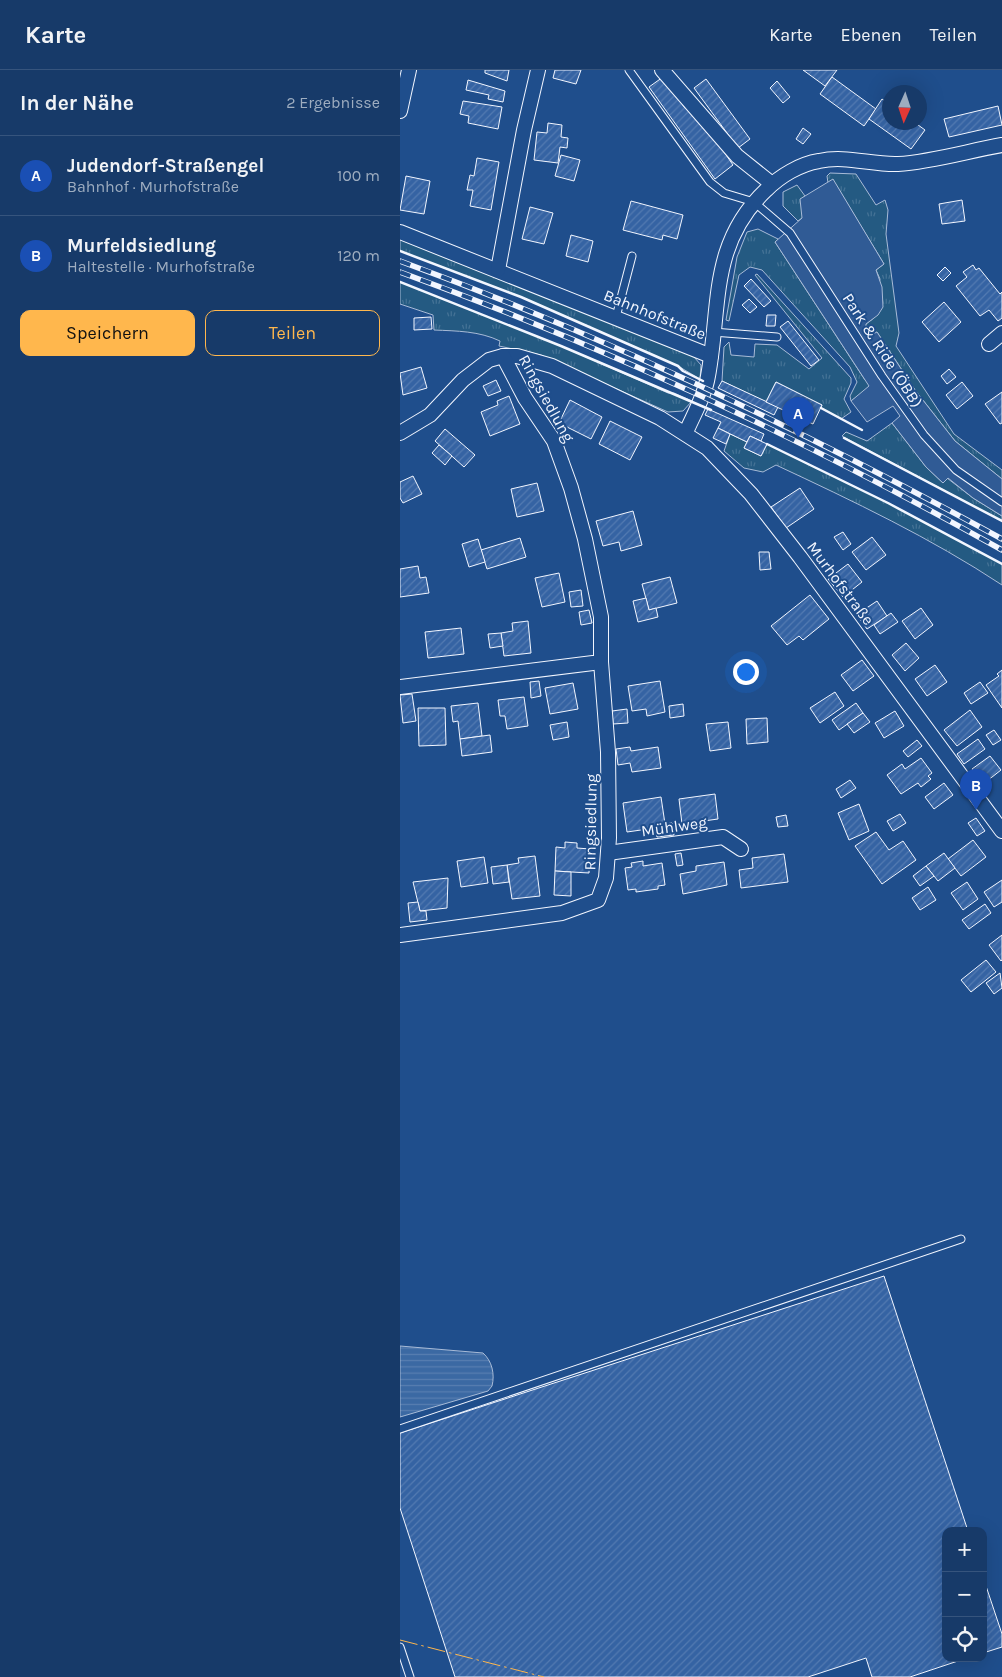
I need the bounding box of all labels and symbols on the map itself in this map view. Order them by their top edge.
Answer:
north arrow [882,85,927,130]
street label: Bahnhofstraße [601,285,709,344]
street label: Park & Ride (ÖBB) [839,290,927,411]
street label: Ringsiedlung [515,351,578,445]
pin: A [782,397,814,438]
street label: Murhofstraße [803,538,878,629]
your location [733,659,759,685]
pin: B [960,769,992,810]
street label: Ringsiedlung [580,773,601,871]
street label: Mühlweg [640,812,708,841]

